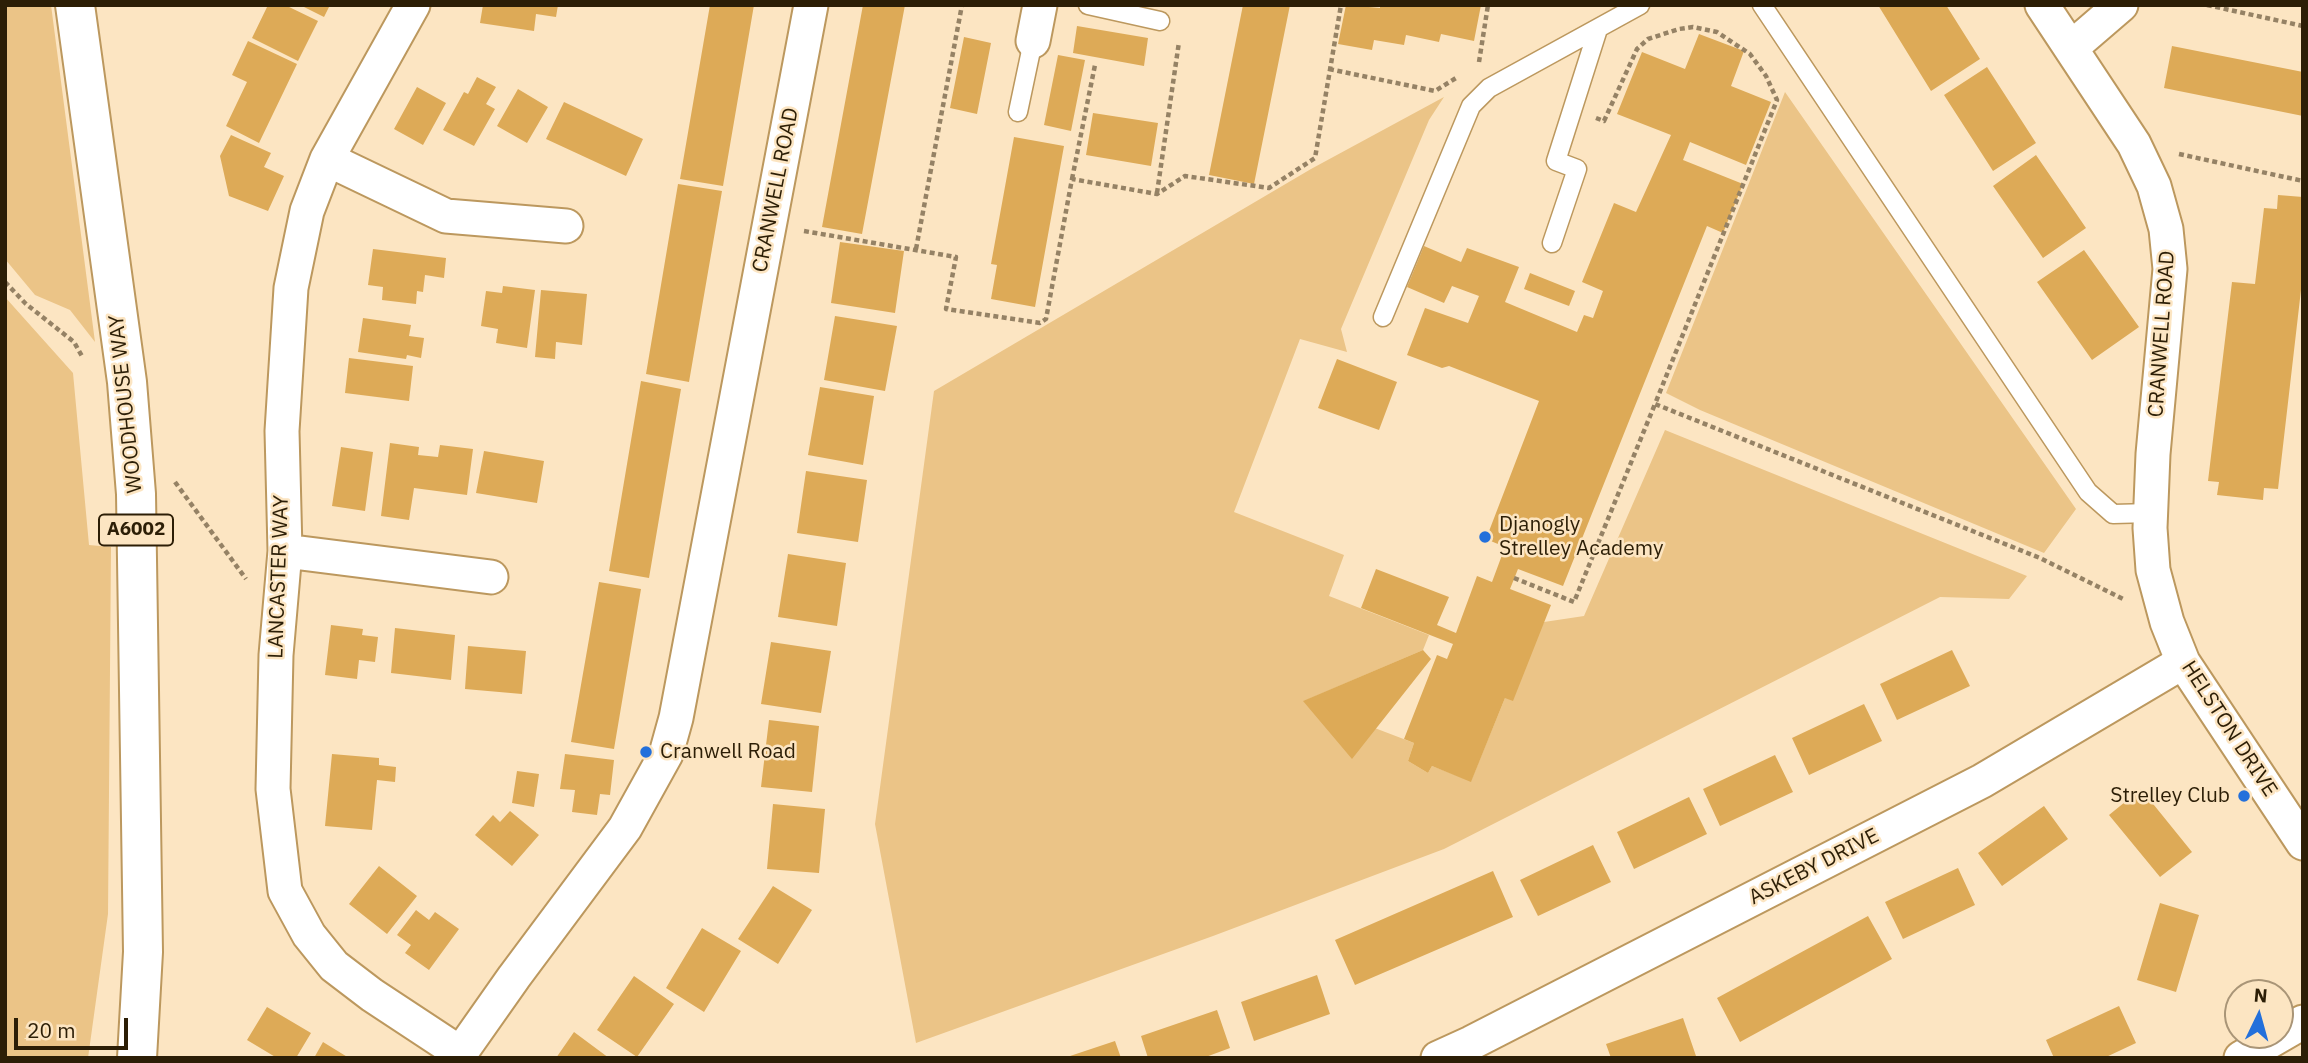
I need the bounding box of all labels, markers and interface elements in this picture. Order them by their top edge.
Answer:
street label: CRANWELL ROAD [748,106,804,274]
street label: CRANWELL ROAD [2144,250,2180,418]
street label: WOODHOUSE WAY [104,314,148,494]
street label: LANCASTER WAY [264,495,294,659]
place label: Djanogly Strelley Academy [1499,512,1663,562]
road number: A6002 [99,514,173,545]
marker: Djanogly Strelley Academy [1477,529,1493,545]
street label: HELSTON DRIVE [2176,656,2282,802]
place label: Cranwell Road [660,739,796,765]
marker: Cranwell Road [638,744,654,760]
place label: Strelley Club [2110,783,2230,809]
marker: Strelley Club [2236,788,2252,804]
street label: ASKEBY DRIVE [1745,823,1883,911]
north arrow [2224,979,2294,1049]
text: N [2253,983,2269,1008]
scale bar [18,1004,131,1048]
text: 20 m [27,1016,76,1044]

